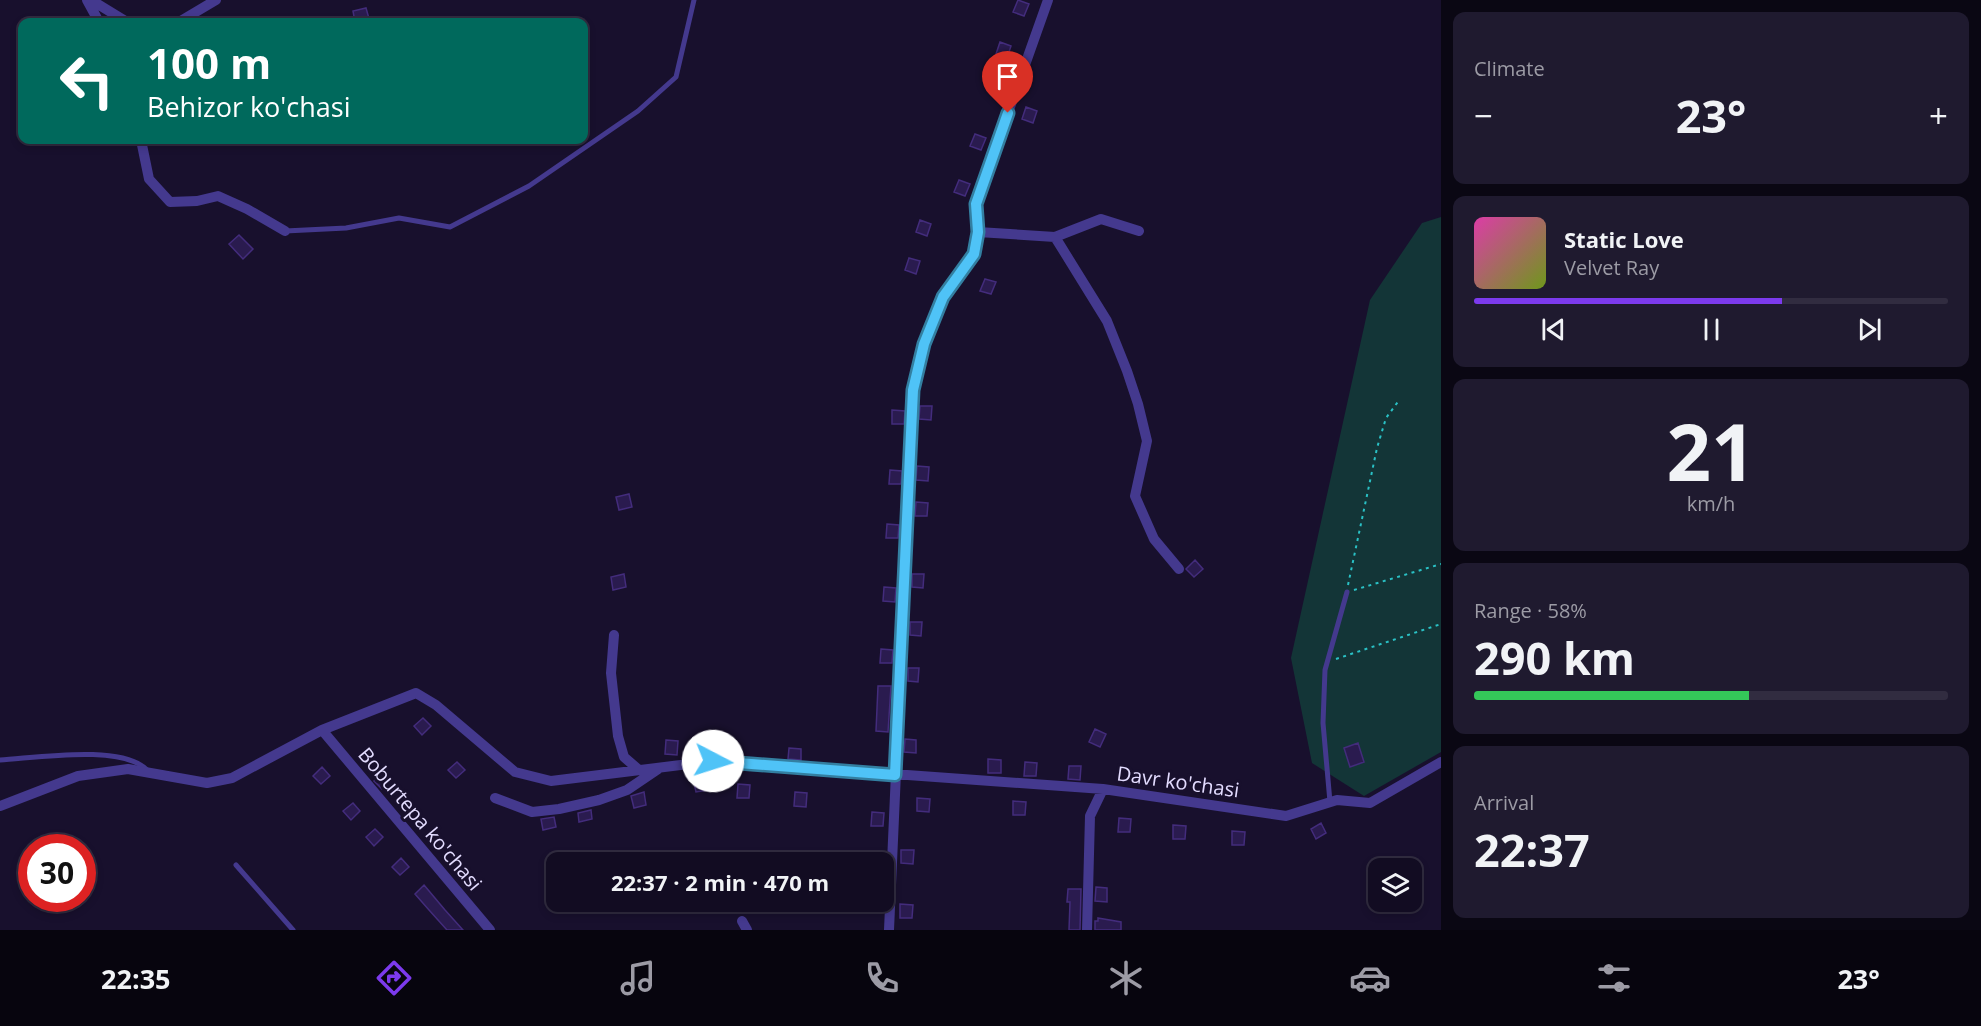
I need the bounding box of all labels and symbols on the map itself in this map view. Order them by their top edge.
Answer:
pin [982,51,1033,113]
position arrow [681,729,745,793]
street label: Boburtepa ko'chasi [353,741,488,896]
street label: Davr ko'chasi [1115,760,1241,803]
speed limit sign: 30 [18,834,96,912]

